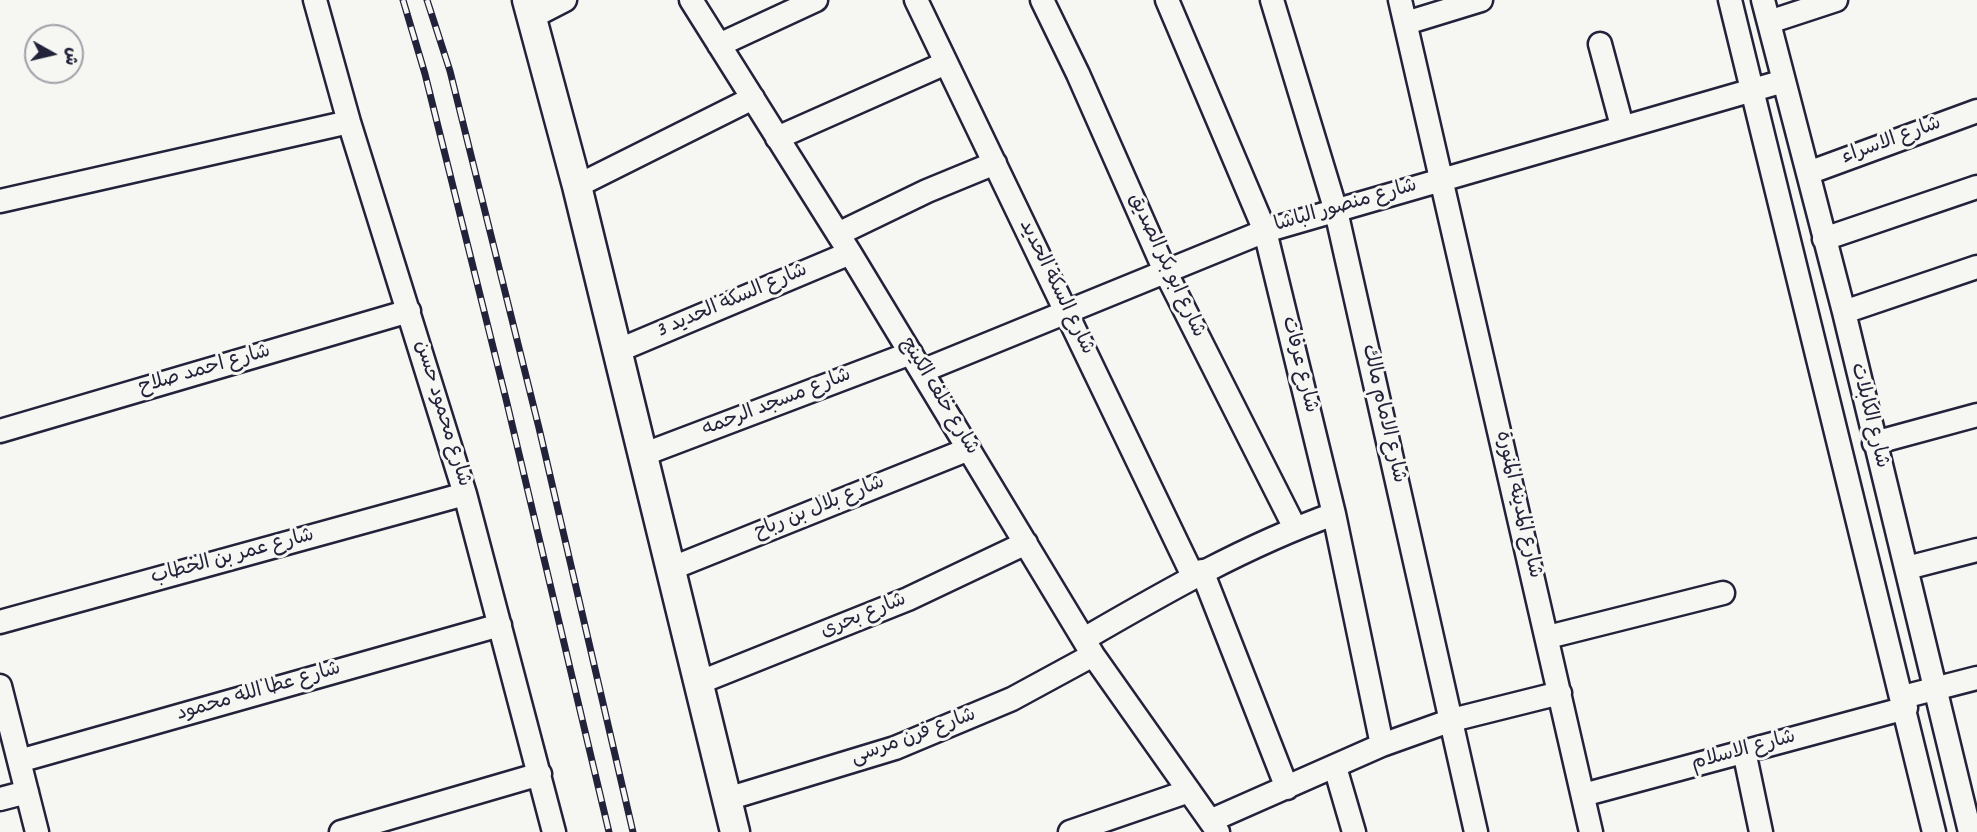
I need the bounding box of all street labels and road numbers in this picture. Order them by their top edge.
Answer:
street label: شارع الاسراء [1839,113,1945,171]
street label: شارع منصور الباشا [1272,175,1420,239]
street label: شارع ابو بكر الصديق [1121,190,1209,342]
street label: شارع السكة الحديد [1012,217,1098,359]
street label: شارع السكة الحديد 3 [654,260,812,344]
street label: شارع عرفات [1274,314,1322,416]
street label: شارع خلف الكينج [893,334,983,460]
street label: شارع محمود حسن [407,338,475,490]
street label: شارع احمد صلاح [136,341,274,401]
street label: شارع الامام مالك [1354,342,1410,486]
street label: شارع الكابلات [1843,361,1893,471]
street label: شارع مسجد الرحمه [699,365,855,443]
street label: شارع المدينه المنورة [1488,429,1546,581]
street label: شارع بلال بن رباح [751,472,889,546]
street label: شارع عمر بن الخطاب [149,525,317,591]
street label: شارع بحرى [818,589,910,645]
street label: شارع عطا الله محمود [174,658,344,728]
street label: شارع فرن مرسى [848,704,980,772]
street label: شارع الاسلام [1689,727,1799,777]

